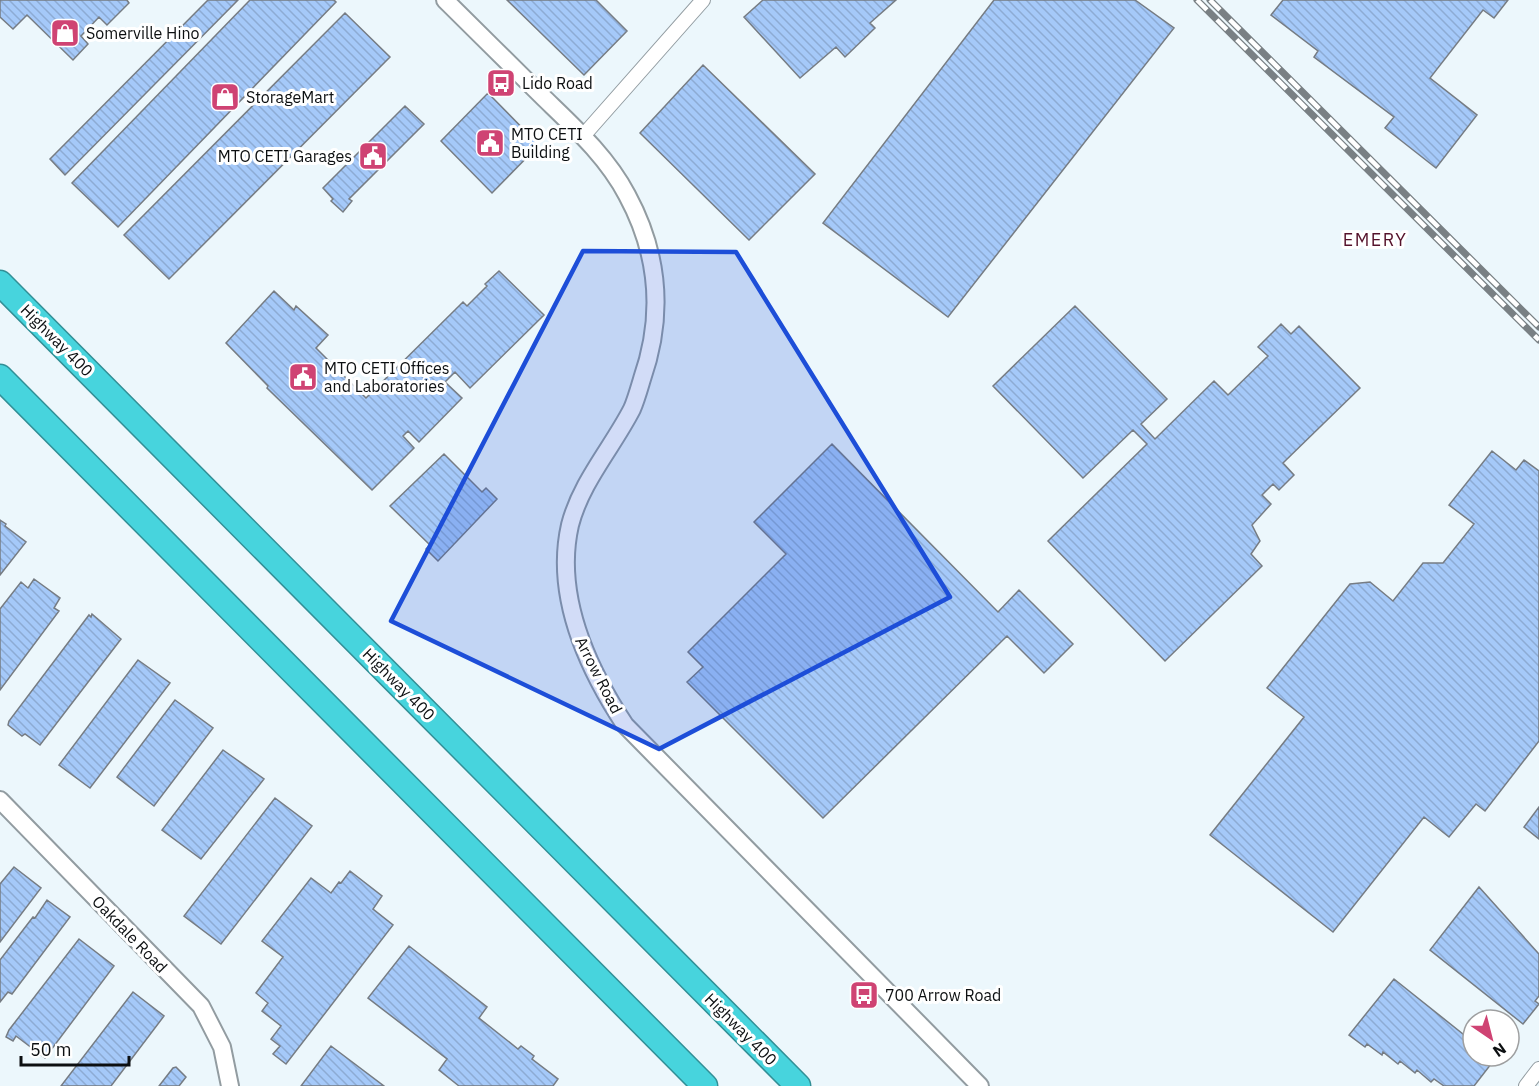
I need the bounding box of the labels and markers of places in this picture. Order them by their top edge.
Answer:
shop icon: Somerville Hino [49,17,81,49]
place label: Somerville Hino [86,23,199,43]
bus stop icon: Lido Road [485,67,517,99]
place label: Lido Road [522,73,593,93]
shop icon: StorageMart [209,81,241,113]
place label: StorageMart [246,87,334,107]
place label: MTO CETI Building [511,124,583,162]
public building icon: MTO CETI Building [474,127,506,159]
public building icon: MTO CETI Garages [357,140,389,172]
place label: MTO CETI Garages [218,146,352,166]
place label: MTO CETI Offices and Laboratories [324,358,450,396]
public building icon: MTO CETI Offices and Laboratories [287,361,319,393]
bus stop icon: 700 Arrow Road [848,979,880,1011]
place label: 700 Arrow Road [885,985,1001,1005]

